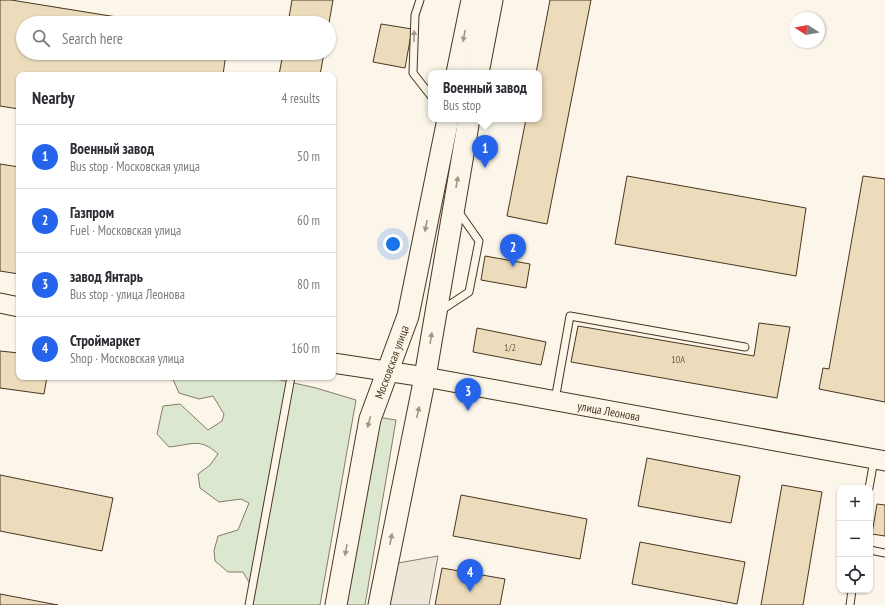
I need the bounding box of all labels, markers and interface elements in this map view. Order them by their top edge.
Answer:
north arrow [789,12,825,48]
search box [16,16,336,60]
icon: search [30,27,52,49]
text: Search here [62,29,123,48]
one-way arrow [411,29,417,42]
one-way arrow [461,30,467,43]
popup [428,70,542,122]
text: Военный завод [443,78,527,97]
text: Nearby [32,87,75,109]
text: 4 results [281,90,320,107]
text: Bus stop [443,97,481,114]
pin: 1 [472,135,498,168]
text: Военный завод [70,139,154,158]
text: 1 [42,148,48,165]
text: 50 m [297,148,320,165]
text: Bus stop · Московская улица [70,158,200,175]
one-way arrow [455,176,461,188]
text: Газпром [70,203,114,222]
text: 2 [42,212,48,229]
text: 60 m [297,212,320,229]
one-way arrow [423,220,429,232]
text: Fuel · Московская улица [70,222,181,239]
your location [383,234,403,254]
pin: 2 [500,234,526,267]
text: завод Янтарь [70,267,143,286]
text: 3 [42,276,48,293]
text: 80 m [297,276,320,293]
text: Bus stop · улица Леонова [70,286,185,303]
street label: Московская улица [371,323,412,401]
text: Строймаркет [70,331,140,350]
one-way arrow [428,332,434,344]
text: 4 [42,340,48,357]
text: 160 m [291,340,320,357]
house number: 1/2 [504,341,516,354]
text: Shop · Московская улица [70,350,184,367]
house number: 10А [671,353,685,366]
pin: 3 [455,378,481,411]
street label: улица Леонова [576,398,642,424]
one-way arrow [415,406,421,418]
one-way arrow [366,416,372,429]
map controls [837,485,873,593]
button: + [837,485,873,521]
button: − [837,521,873,557]
one-way arrow [389,533,395,545]
one-way arrow [343,544,349,556]
button: locate [837,557,873,593]
pin: 4 [457,559,483,592]

